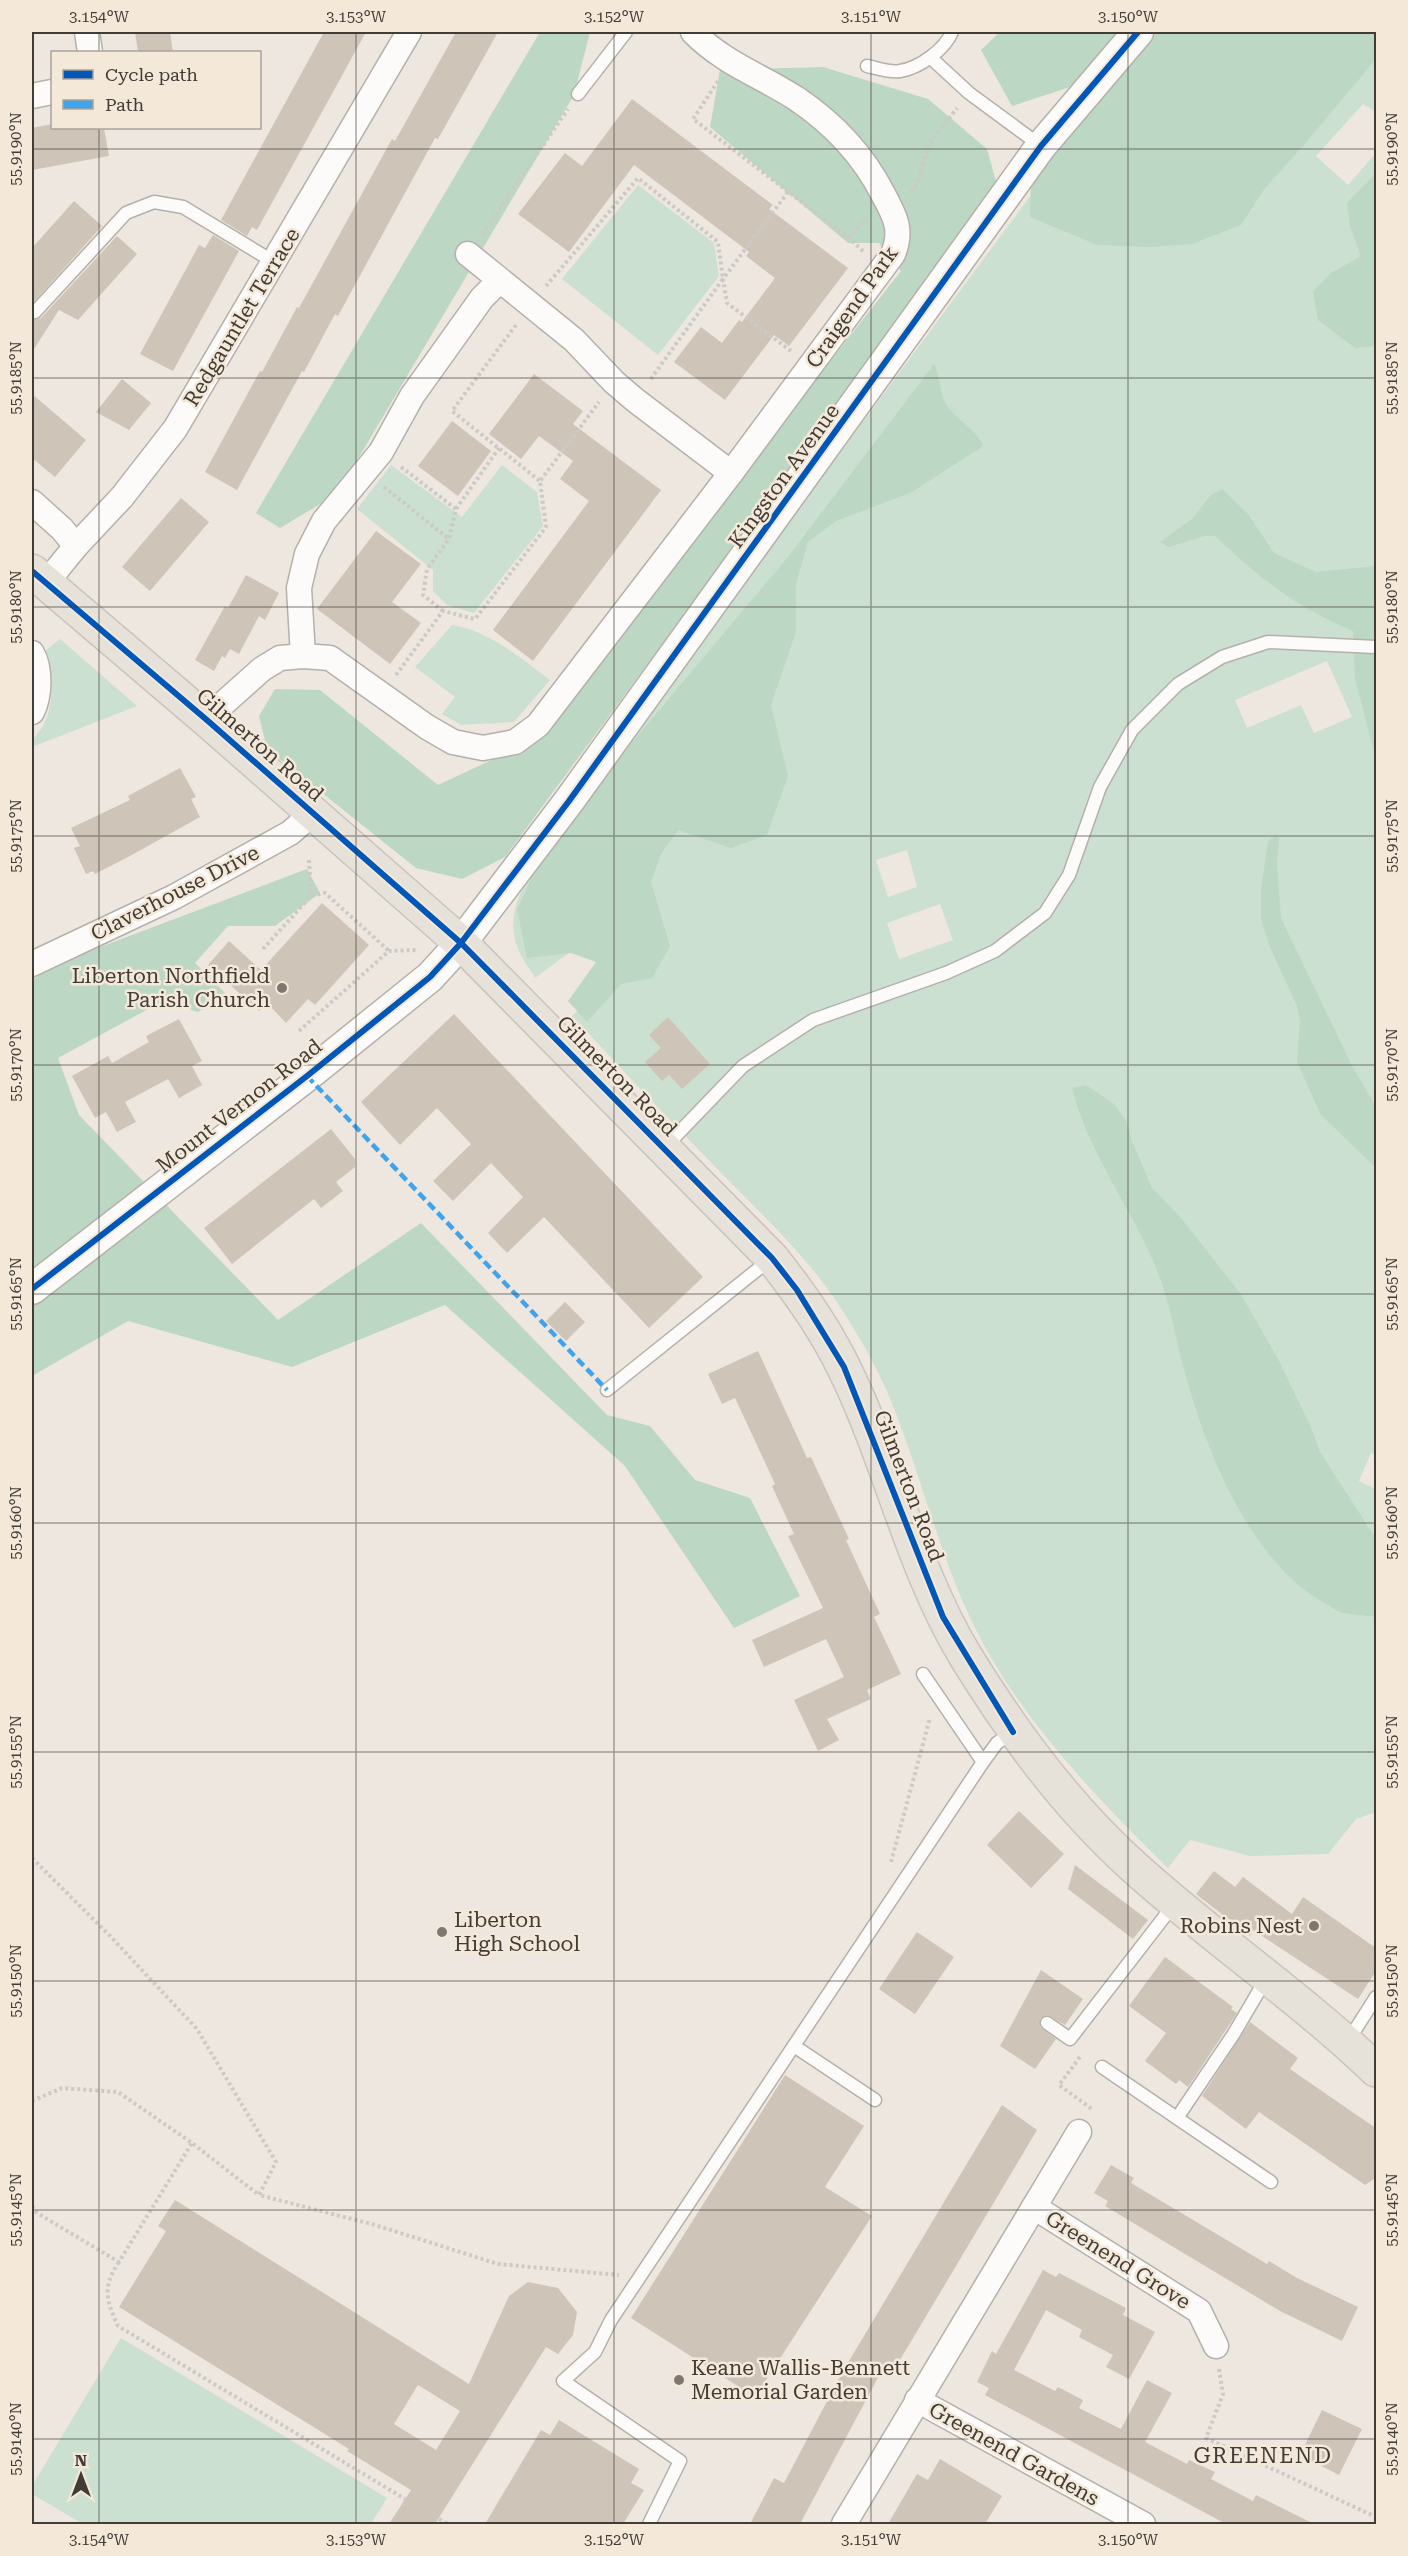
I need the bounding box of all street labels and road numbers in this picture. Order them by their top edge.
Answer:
street label: Redgauntlet Terrace [179,224,305,410]
street label: Craigend Park [801,241,903,373]
street label: Kingston Avenue [724,399,844,553]
street label: Gilmerton Road [192,683,329,807]
street label: Claverhouse Drive [87,840,263,946]
street label: Gilmerton Road [552,1011,682,1141]
street label: Mount Vernon Road [152,1034,327,1178]
street label: Gilmerton Road [869,1407,949,1565]
street label: Greenend Grove [1041,2206,1195,2314]
street label: Greenend Gardens [925,2397,1103,2511]

